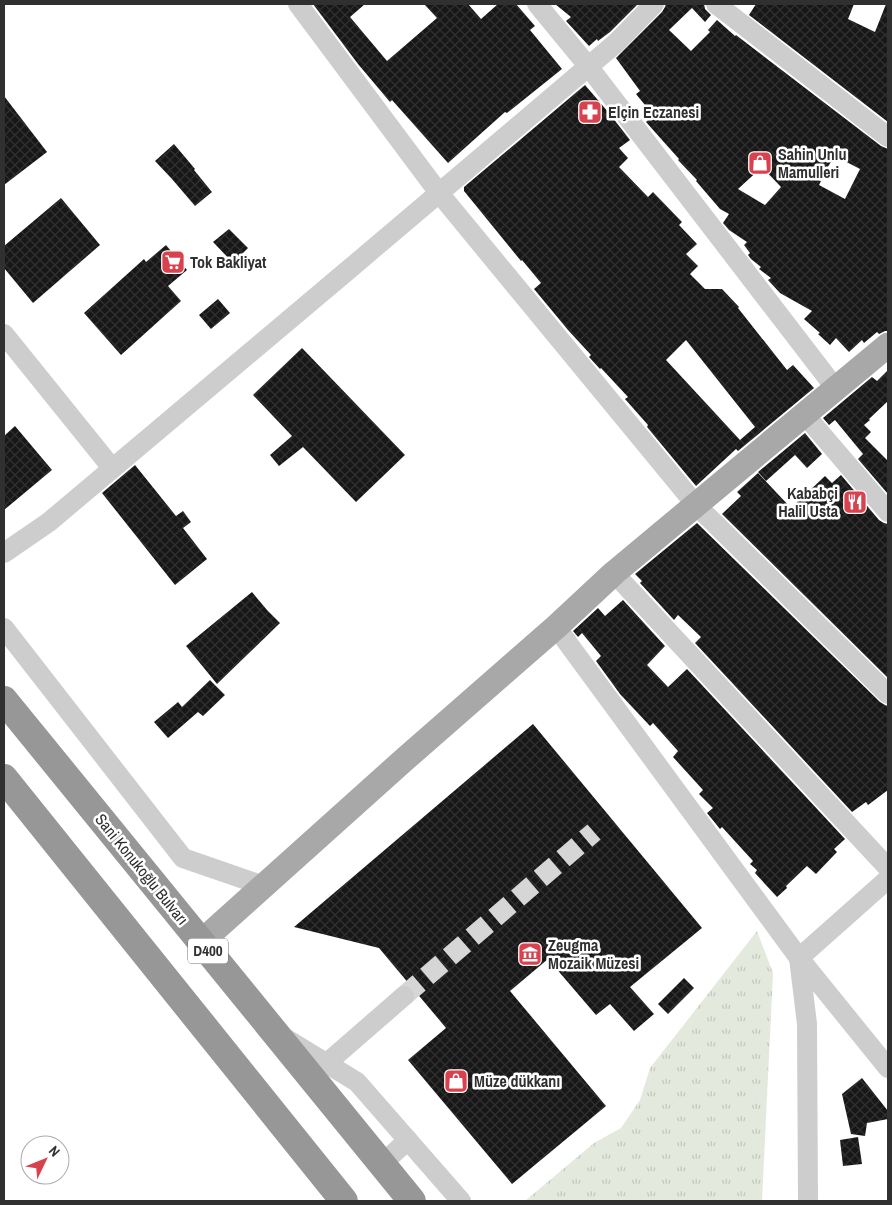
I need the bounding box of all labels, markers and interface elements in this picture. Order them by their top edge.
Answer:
pharmacy icon: Elçin Eczanesi [577,99,603,125]
place label: Elçin Eczanesi [608,101,699,123]
place label: Sahin Unlu Mamulleri [778,143,847,183]
shop icon: Sahin Unlu Mamulleri [747,150,773,176]
supermarket icon: Tok Bakliyat [160,249,186,275]
place label: Tok Bakliyat [190,251,267,273]
place label: Kababçi Halil Usta [778,482,839,522]
restaurant icon: Kababçi Halil Usta [842,489,868,515]
street label: Sani Konukoğlu Bulvarı [90,809,194,929]
place label: Zeugma Mozaik Müzesi [548,934,639,974]
road number: D400 [188,938,228,964]
museum icon: Zeugma Mozaik Müzesi [517,941,543,967]
shop icon: Müze dükkanı [443,1068,469,1094]
place label: Müze dükkanı [474,1070,560,1092]
north arrow [20,1135,70,1185]
text: N [45,1142,64,1160]

